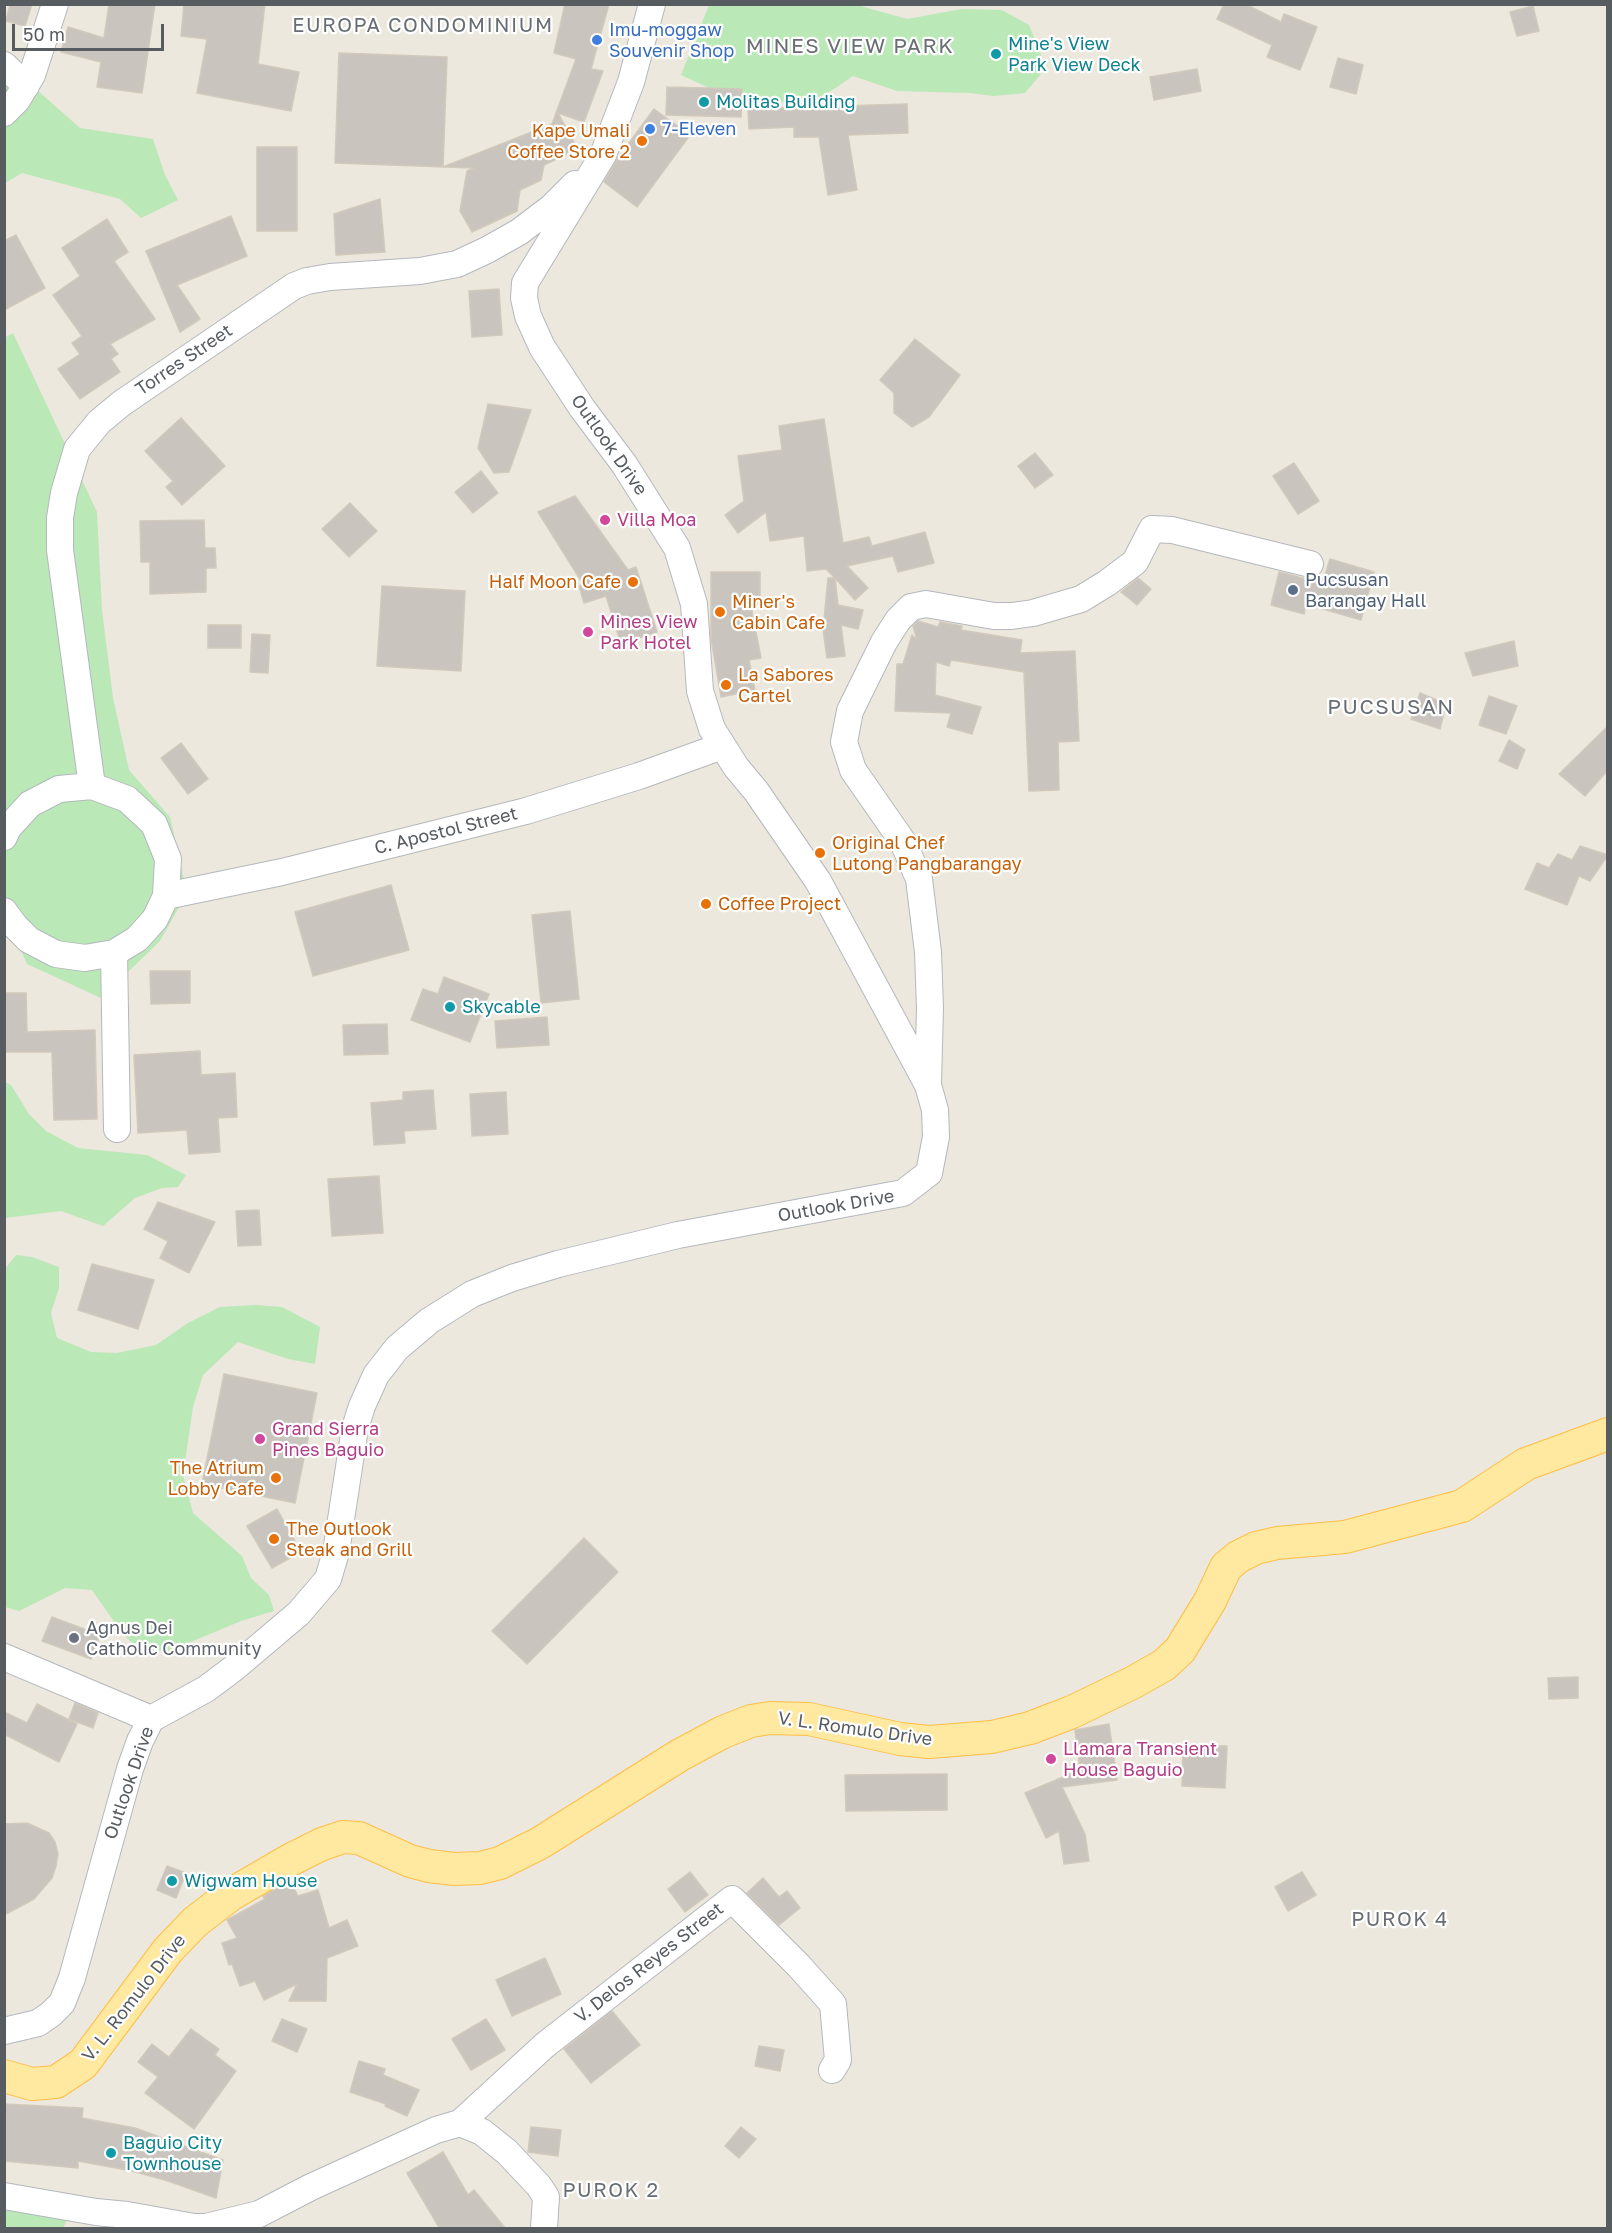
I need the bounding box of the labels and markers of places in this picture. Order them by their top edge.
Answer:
place label: Imu-moggaw Souvenir Shop [609,19,734,62]
marker: Imu-moggaw Souvenir Shop [590,33,604,47]
place label: Mine's View Park View Deck [1008,33,1141,76]
marker: Mine's View Park View Deck [989,47,1003,61]
place label: Molitas Building [716,91,856,113]
marker: Molitas Building [697,95,711,109]
place label: 7-Eleven [662,118,736,140]
place label: Kape Umali Coffee Store 2 [507,120,630,162]
marker: 7-Eleven [643,122,657,136]
marker: Kape Umali Coffee Store 2 [635,134,649,148]
place label: Villa Moa [617,509,697,531]
marker: Villa Moa [598,513,612,527]
place label: Pucsusan Barangay Hall [1305,569,1426,612]
place label: Half Moon Cafe [489,571,621,593]
marker: Half Moon Cafe [626,575,640,589]
marker: Pucsusan Barangay Hall [1286,583,1300,597]
place label: Miner's Cabin Cafe [732,591,825,634]
marker: Miner's Cabin Cafe [713,605,727,619]
place label: Mines View Park Hotel [600,611,698,654]
marker: Mines View Park Hotel [581,625,595,639]
place label: La Sabores Cartel [738,664,833,706]
marker: La Sabores Cartel [719,678,733,692]
place label: Original Chef Lutong Pangbarangay [832,832,1022,874]
marker: Original Chef Lutong Pangbarangay [813,846,827,860]
place label: Coffee Project [718,893,841,915]
marker: Coffee Project [699,897,713,911]
place label: Skycable [462,996,541,1018]
marker: Skycable [443,1000,457,1014]
place label: Grand Sierra Pines Baguio [272,1418,384,1460]
marker: Grand Sierra Pines Baguio [253,1432,267,1446]
place label: The Atrium Lobby Cafe [168,1457,264,1500]
marker: The Atrium Lobby Cafe [269,1471,283,1485]
place label: The Outlook Steak and Grill [286,1518,413,1561]
marker: The Outlook Steak and Grill [267,1532,281,1546]
place label: Agnus Dei Catholic Community [86,1617,262,1660]
marker: Agnus Dei Catholic Community [67,1631,81,1645]
place label: Llamara Transient House Baguio [1063,1738,1217,1780]
marker: Llamara Transient House Baguio [1044,1752,1058,1766]
place label: Wigwam House [184,1870,317,1892]
marker: Wigwam House [165,1874,179,1888]
place label: Baguio City Townhouse [123,2132,222,2174]
marker: Baguio City Townhouse [104,2146,118,2160]

